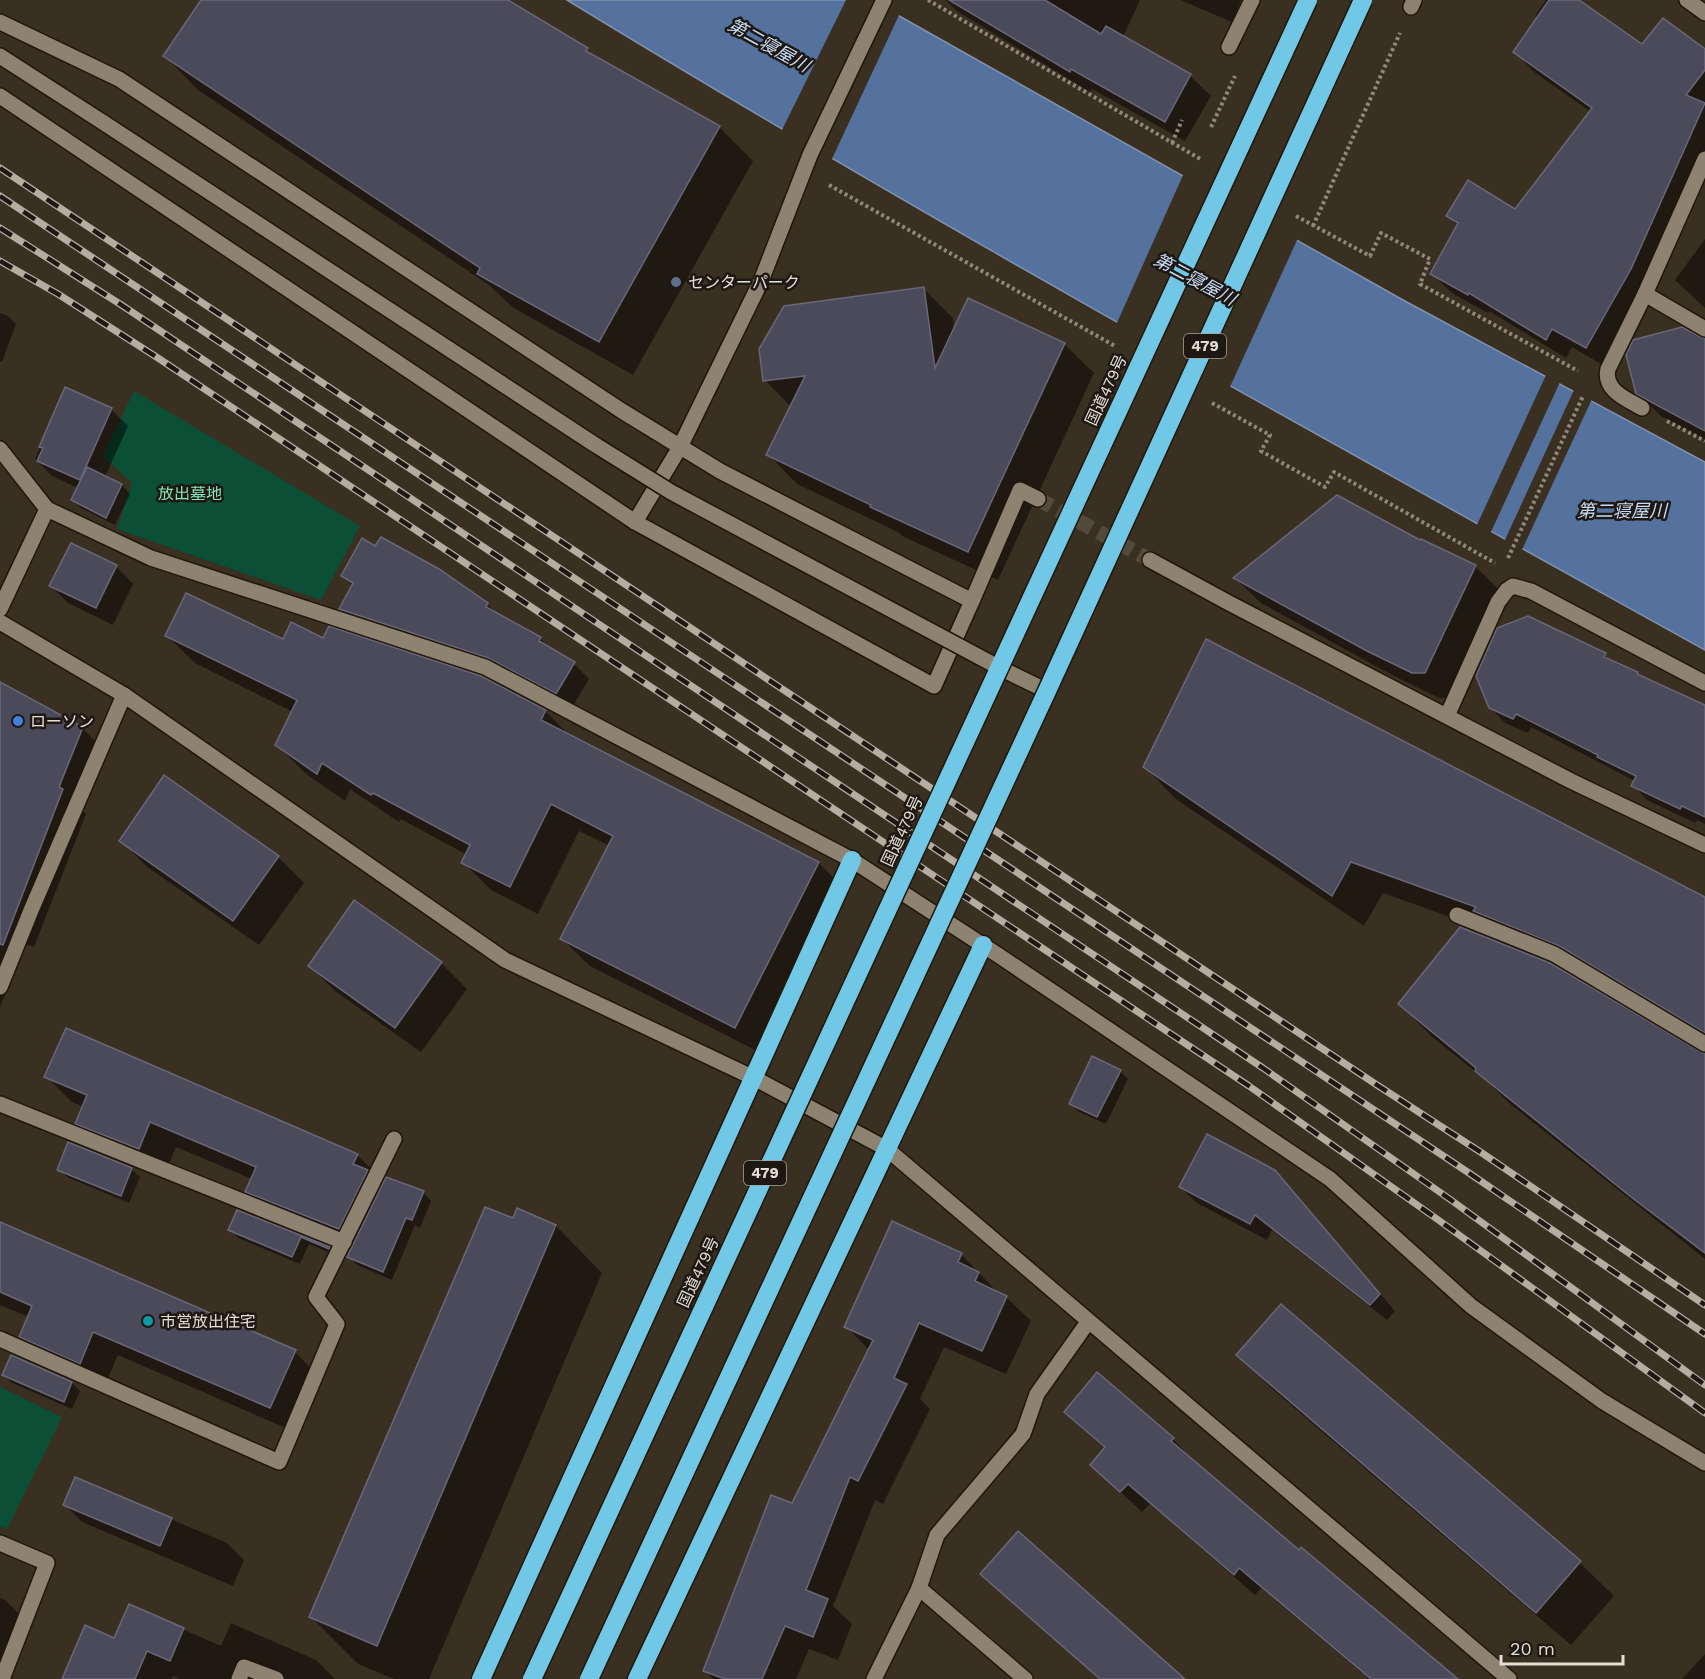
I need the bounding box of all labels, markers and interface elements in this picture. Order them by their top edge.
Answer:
water label: 第二寝屋川 [725,14,815,77]
water label: 第二寝屋川 [1150,249,1241,310]
place label: センターパーク [688,273,800,292]
marker: センターパーク [669,275,683,289]
road number: 479 [1184,334,1226,358]
street label: 国道479号 [1081,352,1131,428]
park label: 放出墓地 [158,484,222,503]
water label: 第二寝屋川 [1577,500,1669,521]
place label: ローソン [30,712,94,731]
marker: ローソン [11,714,25,728]
street label: 国道479号 [877,793,927,869]
road number: 479 [744,1161,786,1185]
street label: 国道479号 [673,1234,723,1310]
place label: 市営放出住宅 [160,1312,256,1331]
marker: 市営放出住宅 [141,1314,155,1328]
scale bar [1501,1628,1622,1666]
text: 20 m [1510,1638,1555,1659]

